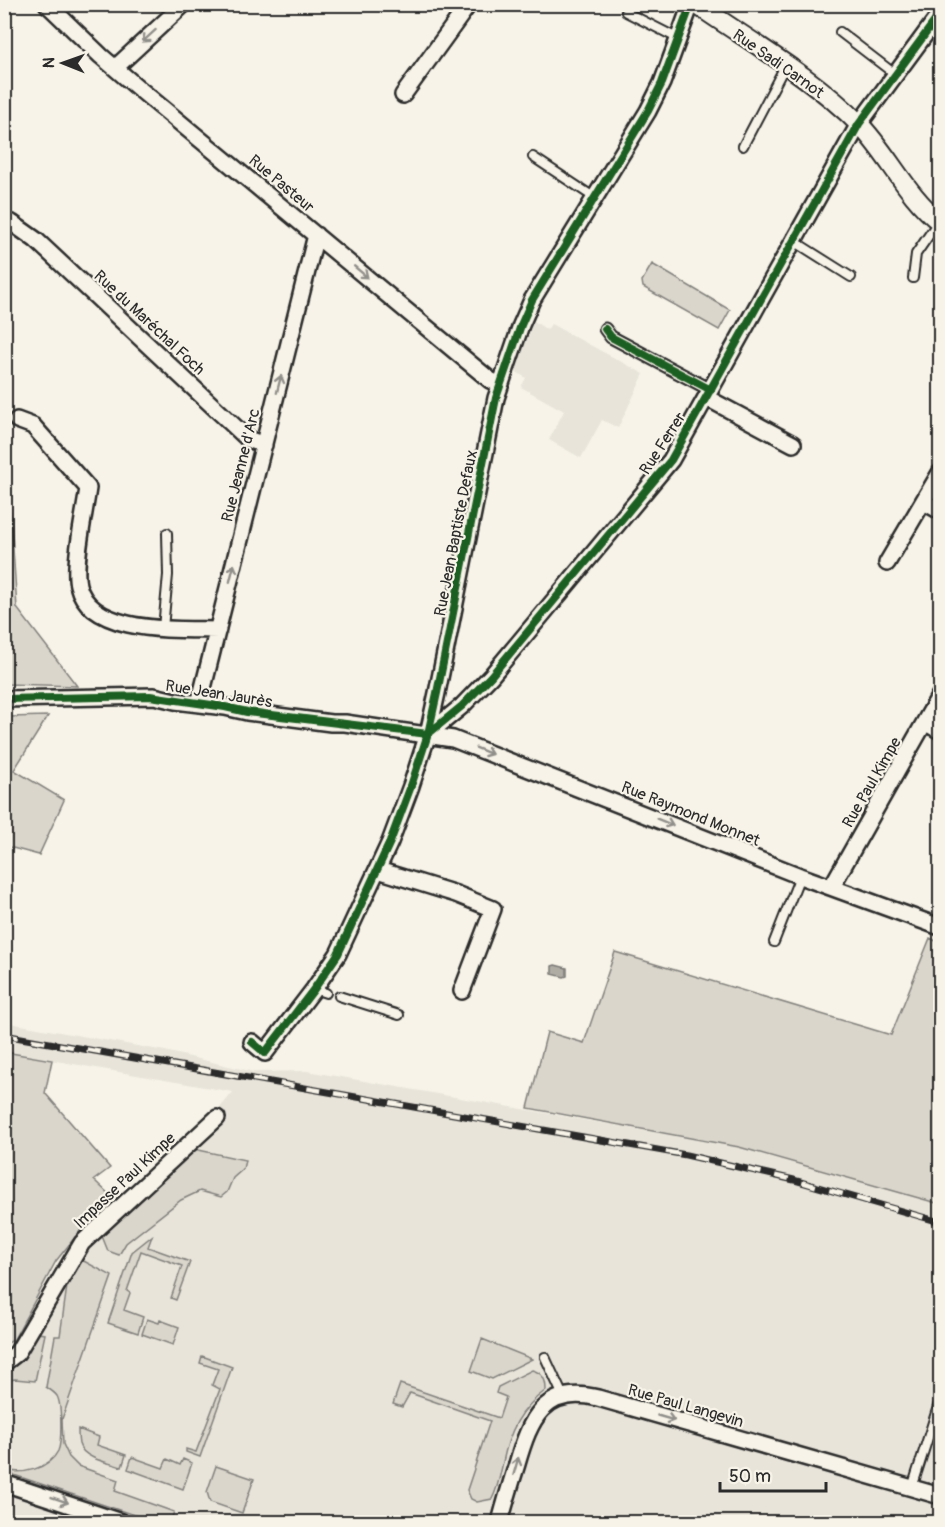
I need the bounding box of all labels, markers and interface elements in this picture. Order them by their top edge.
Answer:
street label: Rue Sadi Carnot [729,25,828,103]
one-way arrow [142,29,157,43]
north arrow [33,33,93,93]
text: N [39,57,59,68]
street label: Rue Pasteur [244,151,318,217]
street label: Rue du Maréchal Foch [90,266,209,379]
one-way arrow [353,266,369,279]
one-way arrow [274,375,286,394]
street label: Rue Jeanne d'Arc [217,407,265,524]
street label: Rue Ferrer [635,408,691,479]
street label: Rue Jean Baptiste Defaux [430,448,482,618]
one-way arrow [226,564,238,583]
street label: Rue Jean Jaurès [164,676,274,712]
street label: Rue Paul Kimpe [838,734,906,831]
one-way arrow [474,746,492,757]
street label: Rue Raymond Monnet [618,777,763,851]
one-way arrow [655,818,674,829]
street label: Impasse Paul Kimpe [70,1128,180,1233]
street label: Rue Paul Langevin [626,1380,746,1432]
one-way arrow [656,1413,675,1424]
scale bar [720,1455,826,1493]
one-way arrow [511,1457,522,1476]
text: 50 m [729,1465,771,1488]
one-way arrow [50,1496,69,1507]

